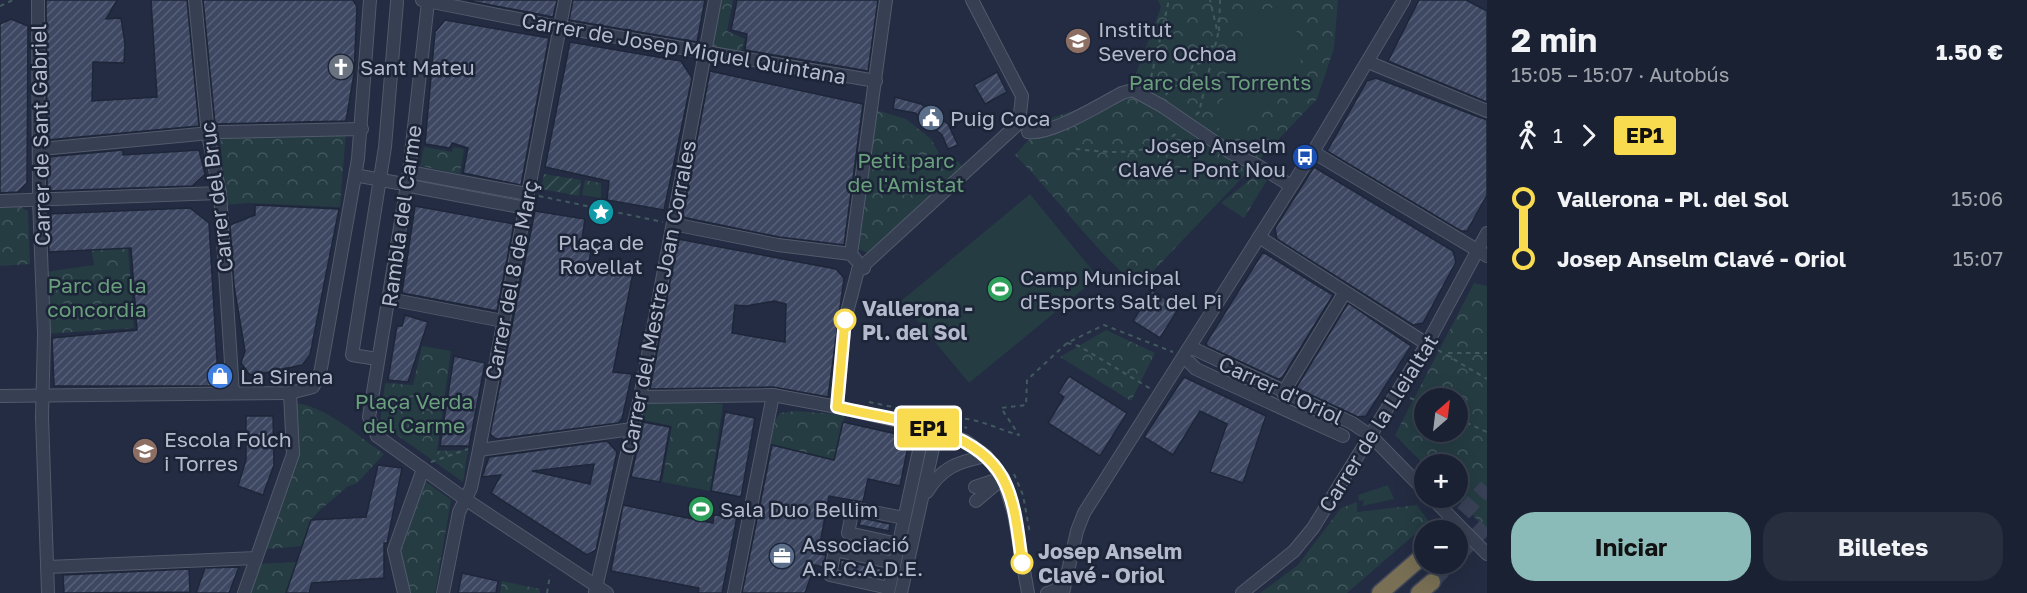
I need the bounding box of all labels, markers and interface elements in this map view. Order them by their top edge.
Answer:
street label: Carrer de Josep Miquel Quintana [520,7,848,89]
place label: Institut Severo Ochoa [1098,16,1237,66]
text: 2 min [1511,20,1597,59]
street label: Carrer de Sant Gabriel [25,24,55,246]
school or university icon: Institut Severo Ochoa [1063,26,1093,56]
text: 1.50 € [1936,38,2003,65]
church icon: Sant Mateu [326,52,356,82]
place label: Sant Mateu [360,54,475,80]
text: 15:05 – 15:07 · Autobús [1511,62,1729,86]
park label: Parc dels Torrents [1129,69,1311,95]
public building icon: Puig Coca [916,103,946,133]
place label: Puig Coca [950,105,1050,131]
icon: walk [1511,119,1544,152]
icon: forward [1572,119,1605,152]
street label: Carrer del Bruc [194,120,238,274]
text: EP1 [1626,122,1664,148]
street label: Rambla del Carme [375,123,427,309]
text: 1 [1553,123,1563,147]
place label: Josep Anselm Clavé - Pont Nou [1118,132,1286,182]
street label: Carrer del Mestre Joan Corrales [615,138,701,456]
bus stop icon: Josep Anselm Clavé - Pont Nou [1290,142,1320,172]
park label: Petit parc de l'Amistat [847,147,965,197]
street label: Carrer del 8 de Març [479,178,543,382]
text: Vallerona - Pl. del Sol [1557,185,1789,212]
text: 15:06 [1951,186,2003,210]
place icon: Plaça de Rovellat [586,197,616,227]
place label: Plaça de Rovellat [558,229,644,279]
text: Josep Anselm Clavé - Oriol [1557,245,1846,272]
text: 15:07 [1953,246,2003,270]
place label: Camp Municipal d'Esports Salt del Pi [1020,264,1222,314]
park label: Parc de la concordia [47,272,147,322]
sports icon: Camp Municipal d'Esports Salt del Pi [985,274,1015,304]
place label: Vallerona - Pl. del Sol [862,295,973,345]
marker: Vallerona - Pl. del Sol [834,309,856,331]
street label: Carrer de la Lleialtat [1313,329,1443,517]
street label: Carrer d'Oriol [1215,350,1347,430]
shop icon: La Sirena [205,361,235,391]
place label: La Sirena [240,363,333,389]
park label: Plaça Verda del Carme [355,388,473,438]
north arrow [1414,388,1468,442]
map controls [1414,388,1468,574]
line badge: EP1 [894,408,962,448]
text: EP1 [909,415,947,441]
place label: Escola Folch i Torres [164,426,292,476]
school or university icon: Escola Folch i Torres [130,436,160,466]
button: + [1414,454,1468,508]
sports icon: Sala Duo Bellim [686,494,716,524]
place label: Sala Duo Bellim [720,496,878,522]
button: Iniciar [1511,512,1751,581]
button: Billetes [1763,512,2003,581]
button: − [1414,520,1468,574]
place label: Associació A.R.C.A.D.E. [802,531,923,581]
place label: Josep Anselm Clavé - Oriol [1038,538,1182,588]
office icon: Associació A.R.C.A.D.E. [767,541,797,571]
marker: Josep Anselm Clavé - Oriol [1011,552,1033,574]

